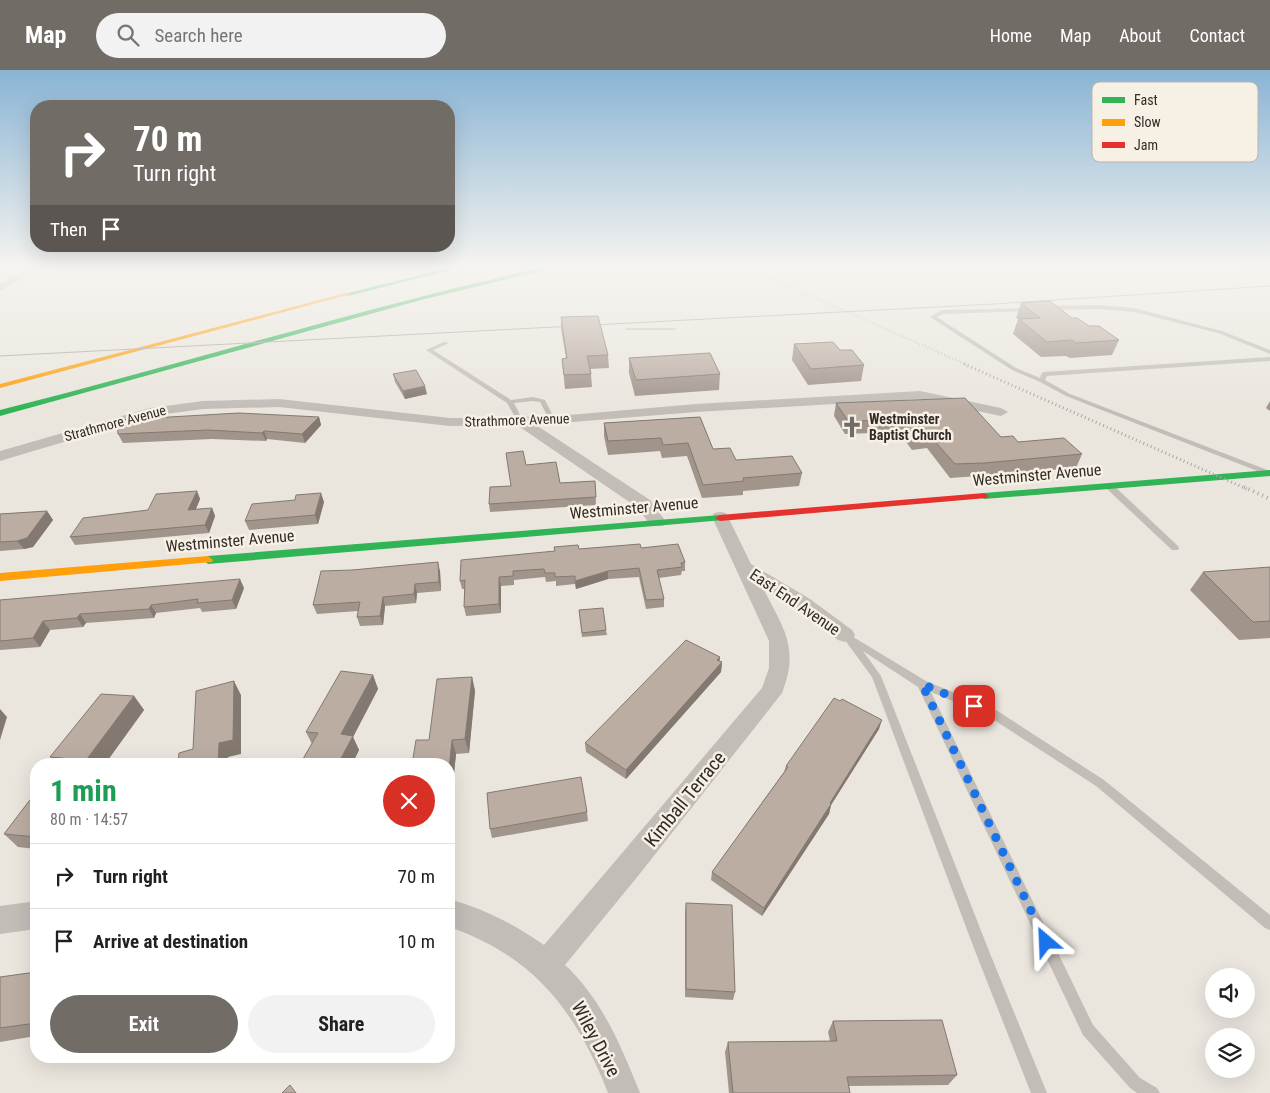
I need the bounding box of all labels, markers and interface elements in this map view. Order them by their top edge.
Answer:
search box [96,13,446,58]
text: Map [25,21,66,49]
icon: search [114,21,142,49]
text: Search here [154,24,243,47]
text: Home [990,25,1032,46]
text: Map [1060,25,1091,46]
text: About [1119,25,1161,46]
text: Contact [1189,25,1245,46]
legend [1092,82,1258,162]
text: Fast [1134,92,1158,108]
text: Slow [1134,114,1161,130]
text: 70 m [133,119,202,160]
icon: right [50,120,115,185]
text: Jam [1134,137,1158,153]
text: Turn right [133,161,216,186]
icon: arrive [97,215,125,243]
text: Then [50,218,87,241]
street label: Strathmore Avenue [62,402,168,444]
street label: Strathmore Avenue [464,410,570,430]
place label: Westminster Baptist Church [869,411,952,443]
church icon: Westminster Baptist Church [839,414,865,440]
street label: Westminster Avenue [972,460,1102,490]
street label: Westminster Avenue [569,493,699,523]
street label: Westminster Avenue [165,526,295,556]
street label: East End Avenue [746,565,844,639]
pin [953,685,995,727]
icon: arrive [960,692,988,720]
street label: Kimball Terrace [640,747,731,851]
text: 1 min [50,773,117,808]
button: close [383,775,435,827]
text: 80 m · 14:57 [50,810,128,829]
icon: right [50,862,78,890]
text: Turn right [93,865,168,888]
text: 70 m [398,865,435,888]
position arrow [1019,915,1071,967]
icon: arrive [50,927,78,955]
text: Arrive at destination [93,930,248,953]
text: 10 m [398,930,435,953]
map controls [1205,968,1255,1078]
button: sound [1205,968,1255,1018]
button: Exit [50,995,238,1053]
button: Share [248,995,435,1053]
street label: Wiley Drive [567,997,625,1081]
button: layers [1205,1028,1255,1078]

